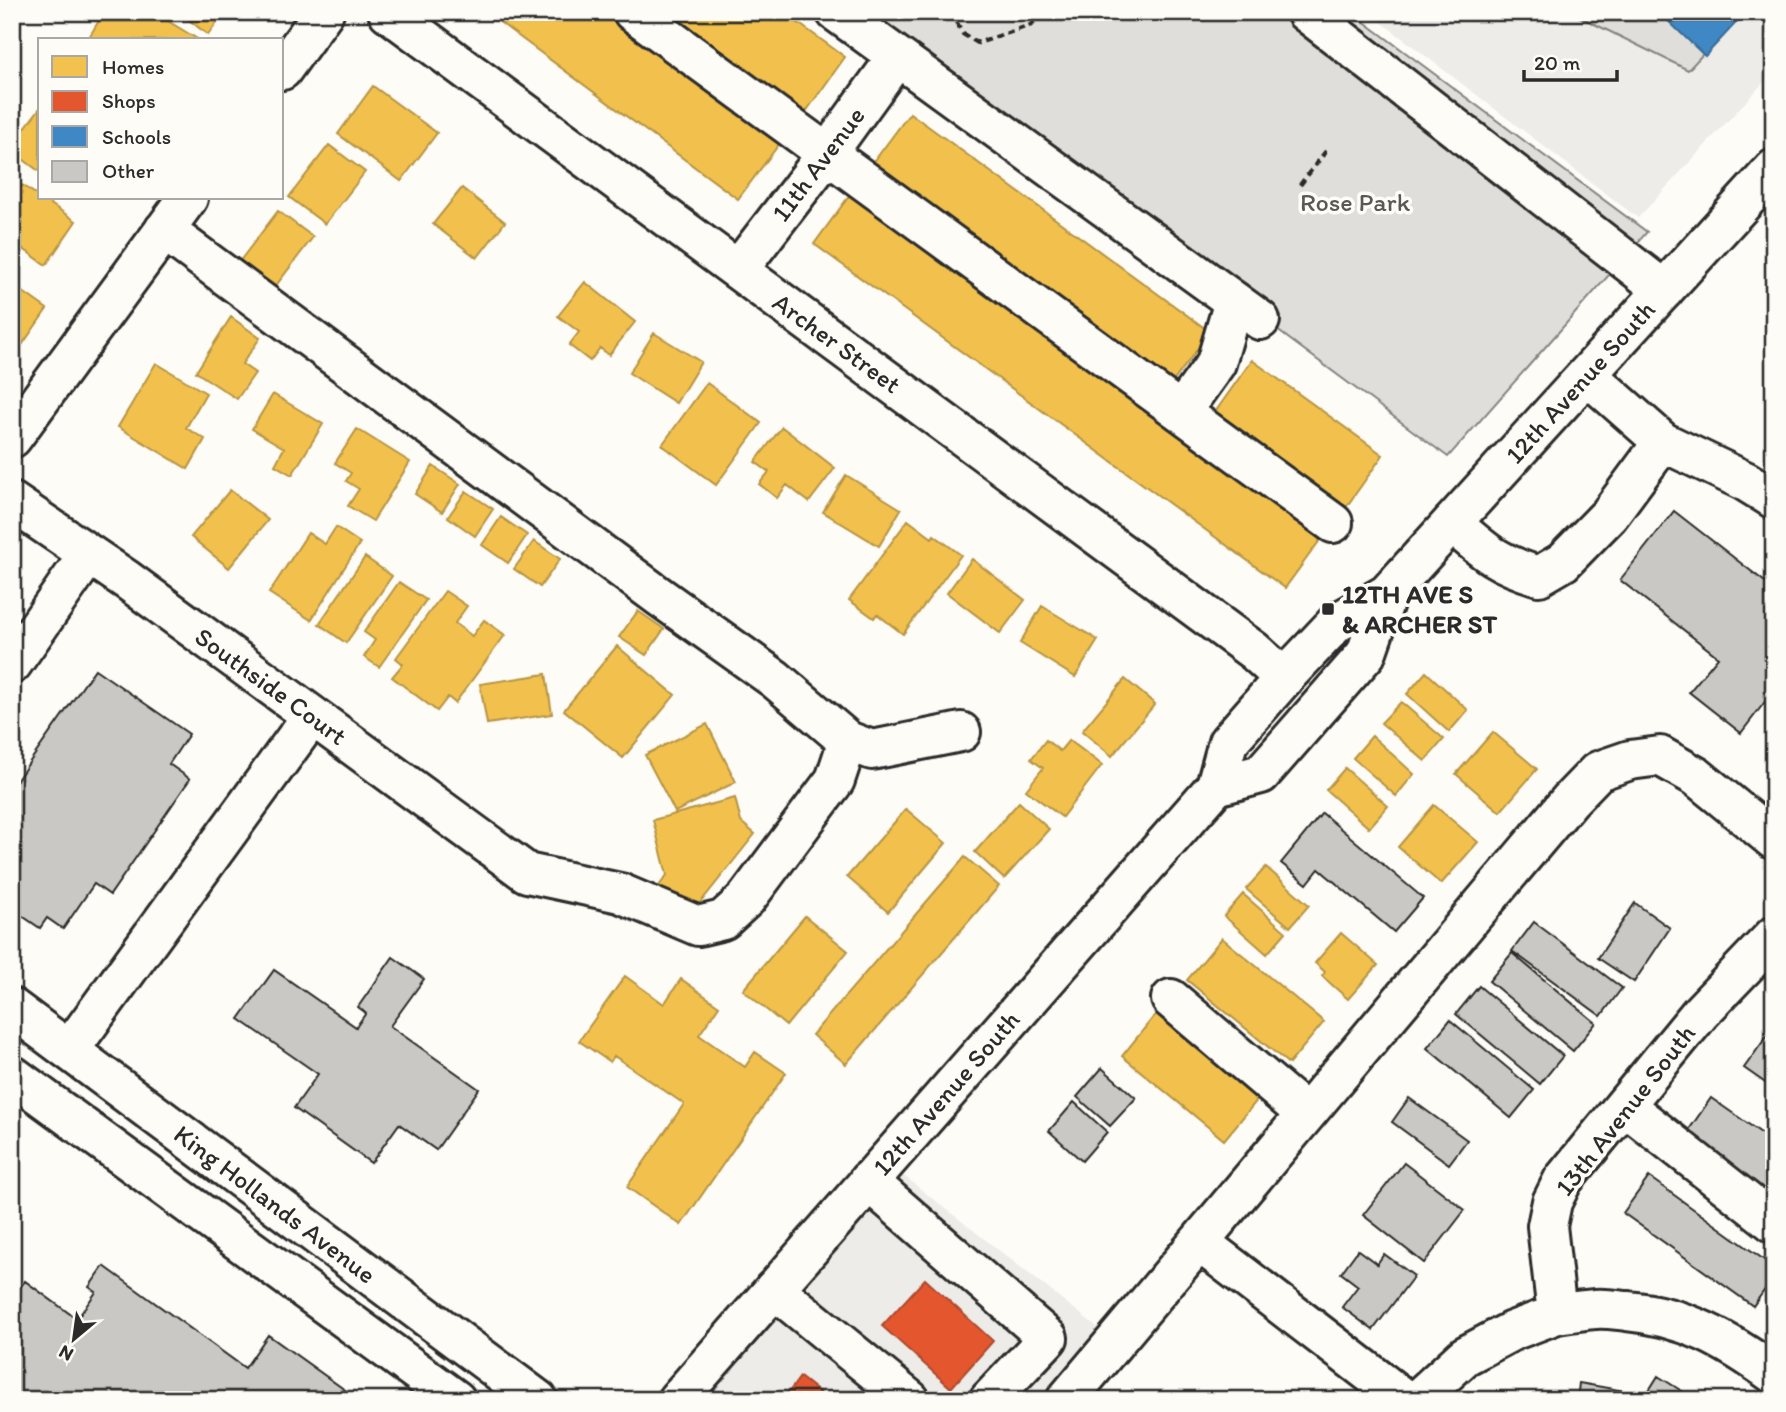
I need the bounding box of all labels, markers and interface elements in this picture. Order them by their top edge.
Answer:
legend [38,38,284,200]
scale bar [1524,38,1616,82]
text: 20 m [1534,50,1581,75]
text: Homes [102,54,164,79]
text: Shops [102,88,156,113]
street label: 11th Avenue [764,100,872,228]
text: Schools [102,124,171,149]
text: Other [102,158,155,183]
park label: Rose Park [1300,186,1411,218]
street label: Archer Street [767,286,907,400]
street label: 12th Avenue South [1498,294,1662,470]
place label: 12TH AVE S & ARCHER ST [1342,578,1497,640]
marker: 12TH AVE S & ARCHER ST [1320,601,1336,617]
street label: Southside Court [189,620,353,752]
street label: 12th Avenue South [866,1004,1026,1182]
street label: 13th Avenue South [1548,1018,1702,1202]
street label: King Hollands Avenue [168,1118,382,1290]
north arrow [38,1304,108,1374]
text: N [55,1340,77,1367]

